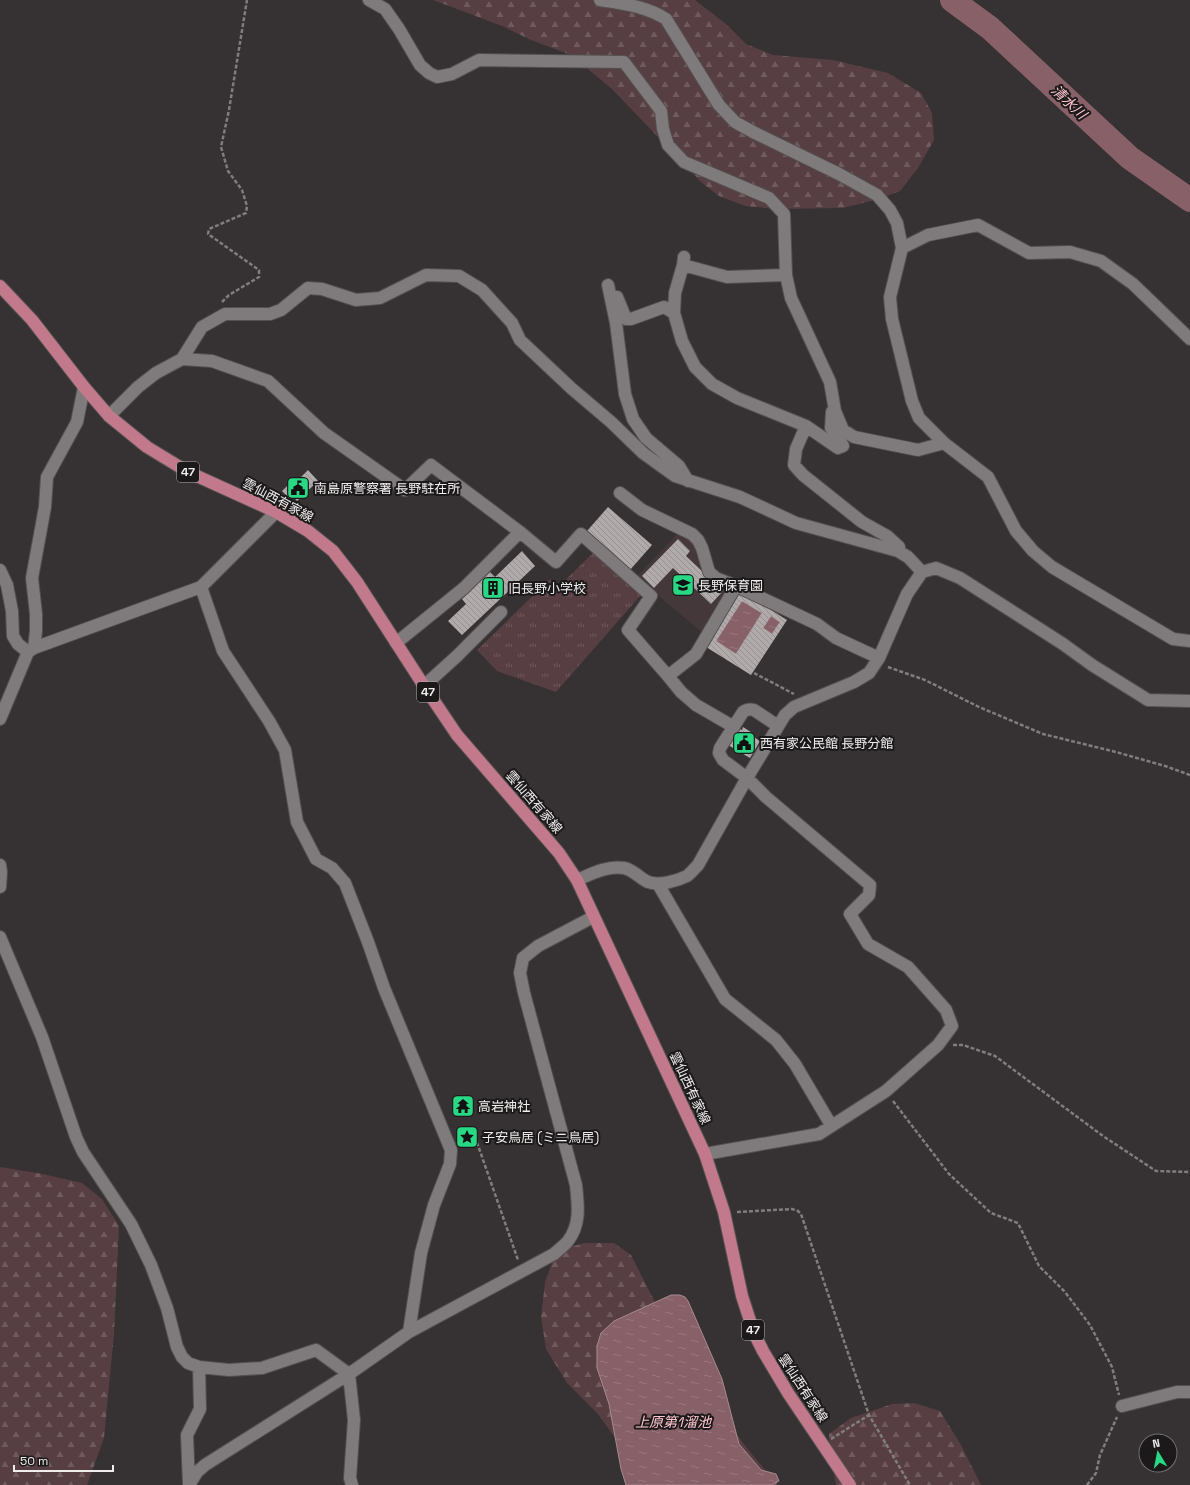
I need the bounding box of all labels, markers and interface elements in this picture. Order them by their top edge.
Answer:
water label: 清水川 [1048,81,1092,124]
road number: 47 [177,462,199,482]
street label: 雲仙西有家線 [240,474,316,526]
public building icon: 南島原警察署 長野駐在所 [285,475,311,501]
place label: 南島原警察署 長野駐在所 [314,480,460,497]
school or university icon: 長野保育園 [670,572,696,598]
building icon: 旧長野小学校 [480,575,506,601]
place label: 長野保育園 [698,577,763,594]
place label: 旧長野小学校 [508,580,586,597]
road number: 47 [417,682,439,702]
public building icon: 西有家公民館 長野分館 [731,730,757,756]
place label: 西有家公民館 長野分館 [760,735,893,752]
street label: 雲仙西有家線 [502,767,566,837]
street label: 雲仙西有家線 [666,1049,714,1127]
temple icon: 高岩神社 [450,1093,476,1119]
place label: 高岩神社 [478,1098,530,1115]
place icon: 子安鳥居 (ミニ鳥居) [454,1124,480,1150]
place label: 子安鳥居 (ミニ鳥居) [482,1129,599,1146]
road number: 47 [742,1320,764,1340]
street label: 雲仙西有家線 [775,1351,831,1425]
water label: 上原第1溜池 [635,1413,713,1431]
north arrow [1138,1433,1178,1473]
text: N [1151,1436,1161,1451]
scale bar [14,1447,113,1473]
text: 50 m [20,1453,48,1469]

